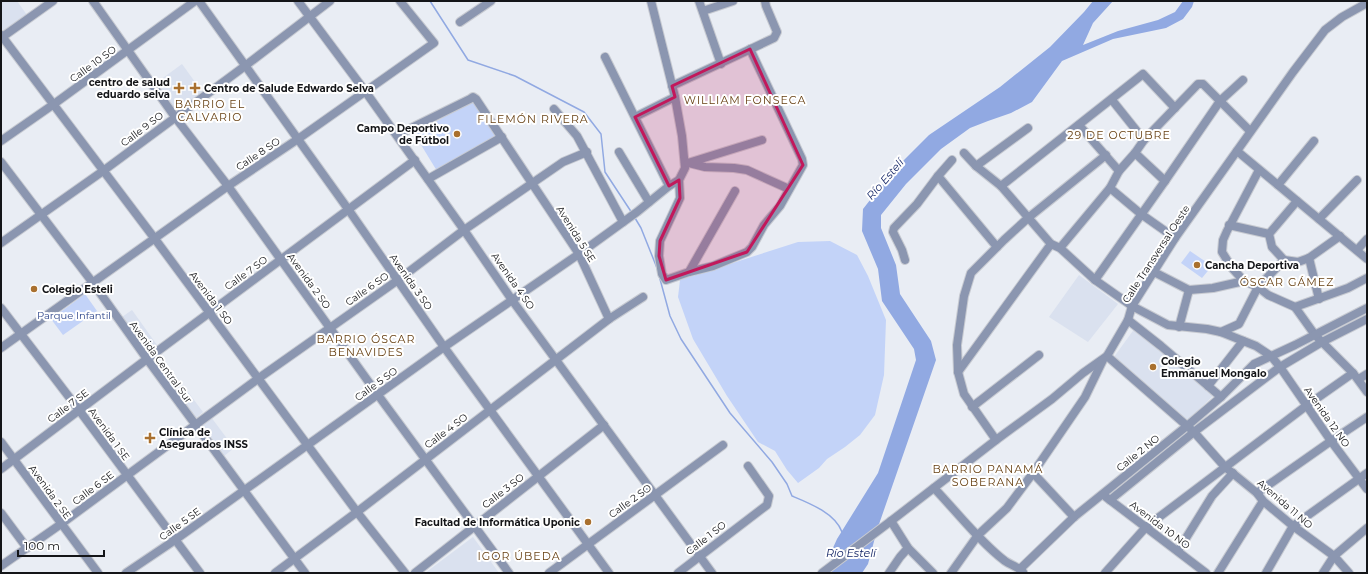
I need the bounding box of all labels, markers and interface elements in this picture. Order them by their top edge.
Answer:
street label: Calle 10 SO [67,43,119,85]
place label: centro de salud eduardo selva [89,76,170,101]
marker: centro de salud eduardo selva [173,82,185,94]
marker: Centro de Salude Edwardo Selva [189,82,201,94]
place label: Centro de Salude Edwardo Selva [204,82,374,95]
district label: WILLIAM FONSECA [684,93,806,107]
district label: BARRIO EL CALVARIO [175,97,245,124]
street label: Calle 9 SO [118,109,166,149]
district label: FILEMÓN RIVERA [477,112,589,126]
place label: Campo Deportivo de Fútbol [357,122,449,147]
district label: 29 DE OCTUBRE [1067,128,1171,142]
marker: Campo Deportivo de Fútbol [452,129,462,139]
street label: Calle 8 SO [233,134,283,174]
water label: Río Estelí [863,154,908,203]
street label: Avenida 5 SE [554,203,599,265]
street label: Calle Transversal Oeste [1119,203,1193,305]
street label: Avenida 4 SO [489,250,537,312]
street label: Avenida 2 SO [284,251,334,311]
street label: Avenida 3 SO [387,251,435,313]
street label: Calle 7 SO [222,253,270,293]
place label: Cancha Deportiva [1205,259,1299,272]
marker: Cancha Deportiva [1192,260,1202,270]
street label: Avenida 1 SO [187,269,235,327]
street label: Calle 6 SO [343,269,391,309]
district label: ÓSCAR GÁMEZ [1240,275,1334,289]
place label: Colegio Esteli [42,283,113,296]
marker: Colegio Esteli [29,284,39,294]
park label: Parque Infantil [37,309,111,322]
street label: Avenida Central Sur [127,318,195,406]
district label: BARRIO ÓSCAR BENAVIDES [317,332,415,359]
place label: Colegio Emmanuel Mongalo [1161,355,1267,380]
marker: Colegio Emmanuel Mongalo [1148,362,1158,372]
street label: Calle 5 SO [352,364,400,404]
street label: Avenida 12 NO [1301,384,1353,450]
street label: Calle 7 SE [45,386,91,426]
street label: Avenida 1 SE [86,405,133,463]
street label: Calle 4 SO [422,411,470,451]
place label: Clínica de Asegurados INSS [158,426,249,451]
marker: Clínica de Asegurados INSS [144,432,156,444]
street label: Calle 2 NO [1114,432,1162,474]
street label: Avenida 2 SE [26,462,74,522]
district label: BARRIO PANAMÁ SOBERANA [933,462,1043,489]
street label: Calle 6 SE [70,468,117,508]
street label: Calle 3 SO [479,471,527,511]
street label: Avenida 11 NO [1255,476,1315,532]
street label: Calle 2 SO [606,481,654,521]
street label: Avenida 10 NO [1127,498,1193,552]
street label: Calle 5 SE [157,504,204,543]
place label: Facultad de Informática Uponic [415,516,580,529]
marker: Facultad de Informática Uponic [583,517,593,527]
street label: Calle 1 SO [683,518,729,558]
scale bar [18,532,104,558]
text: 100 m [24,538,60,553]
water label: Río Estelí [826,546,878,560]
district label: IGOR ÚBEDA [477,549,561,563]

